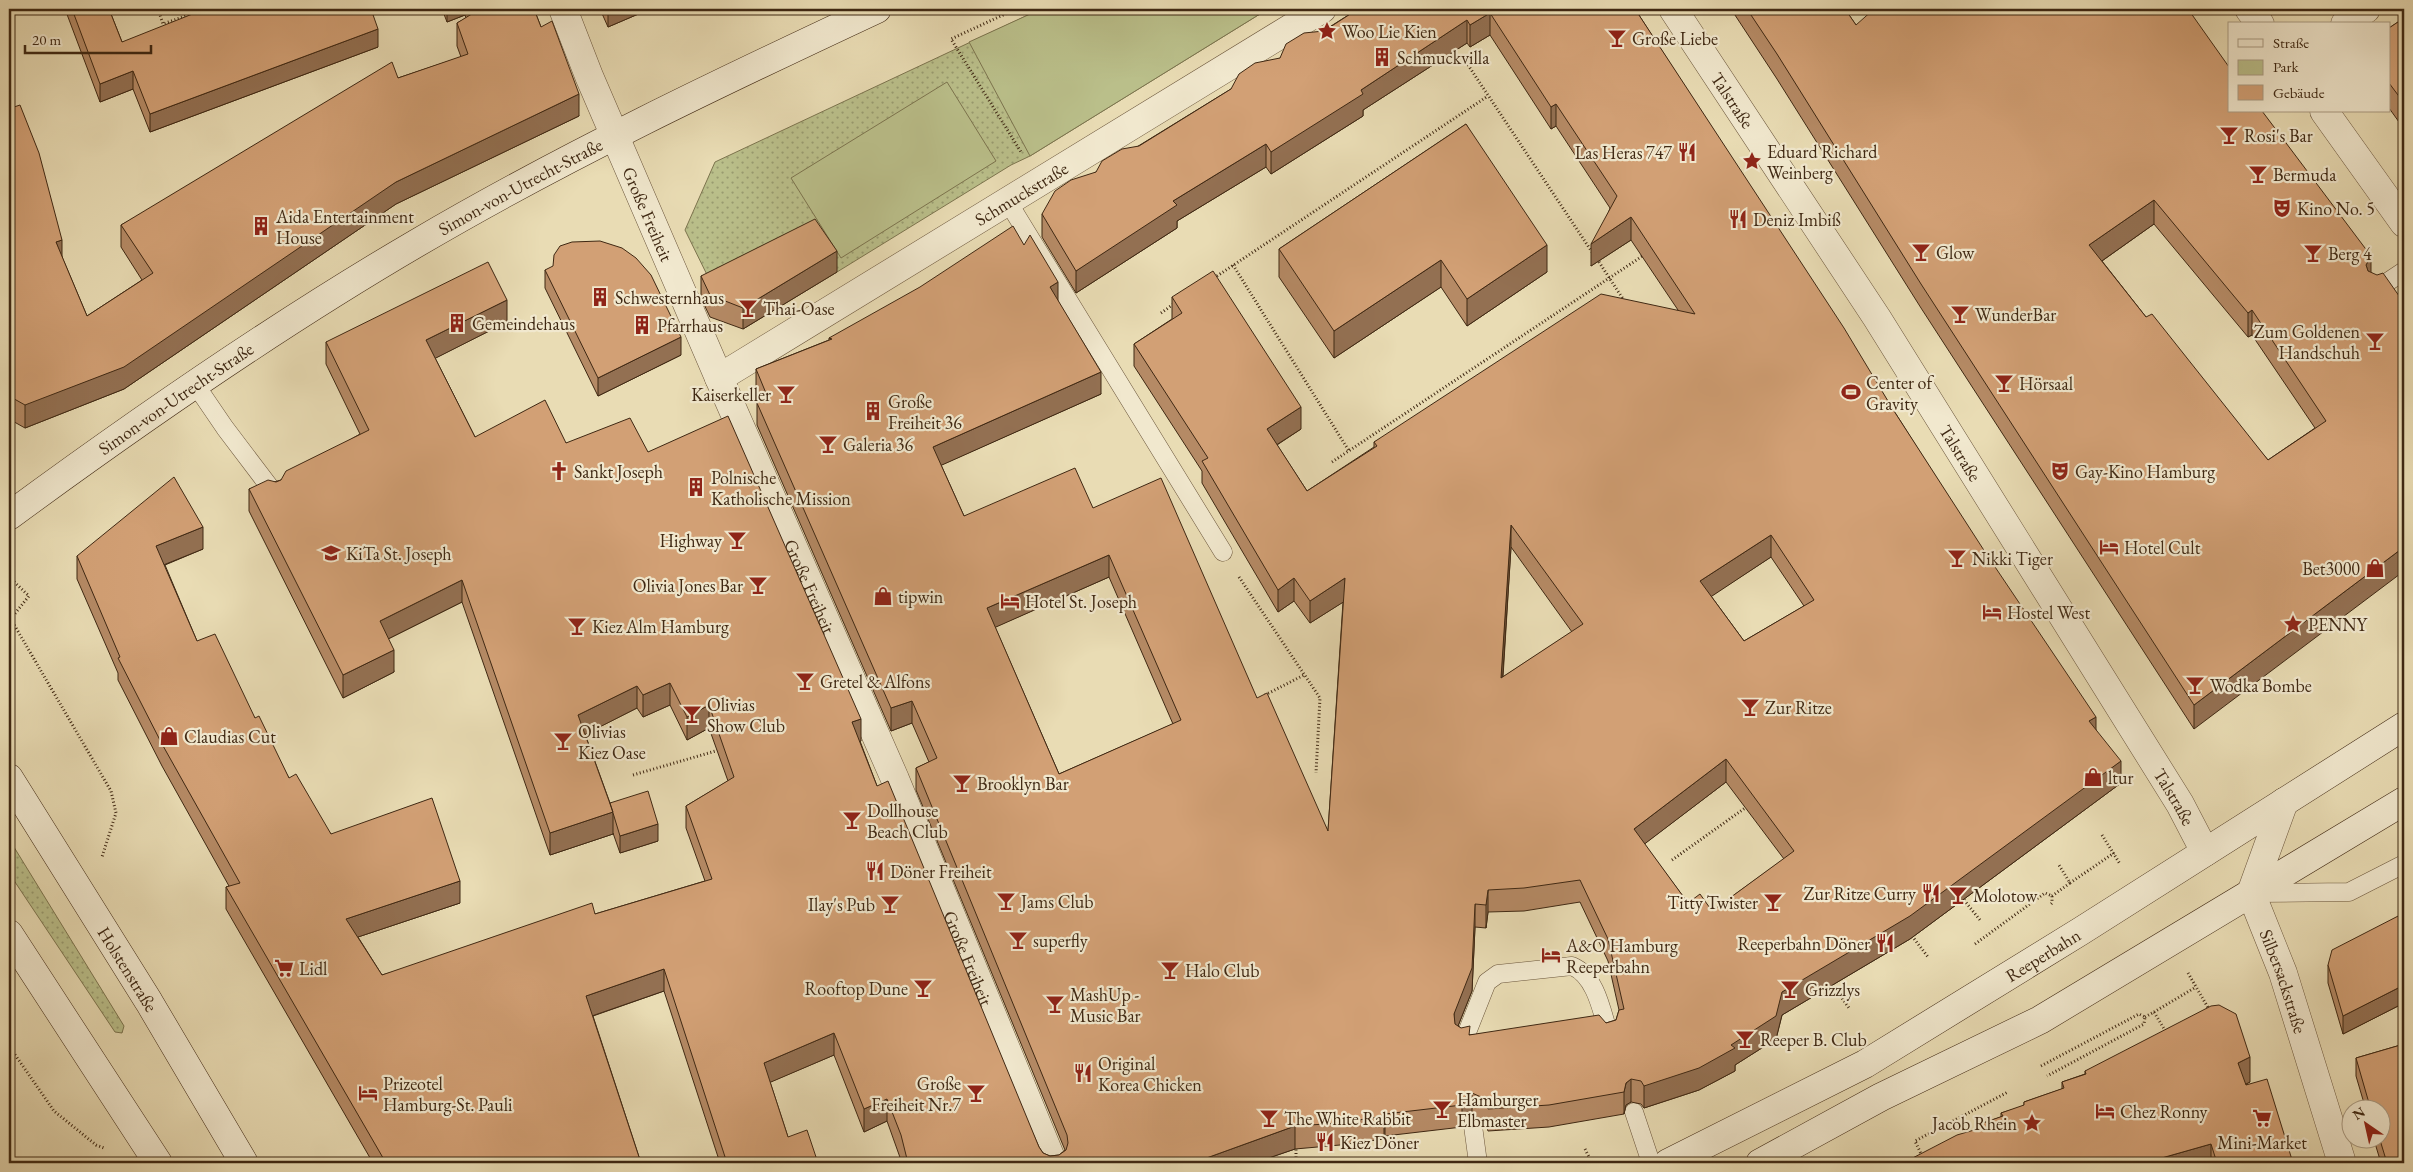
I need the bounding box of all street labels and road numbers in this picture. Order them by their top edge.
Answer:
street label: Talstraße [1706,68,1760,132]
street label: Simon-von-Utrecht-Straße [434,132,606,240]
street label: Schmuckstraße [970,156,1072,230]
street label: Große Freiheit [618,163,679,265]
street label: Simon-von-Utrecht-Straße [93,337,257,459]
street label: Talstraße [1935,420,1987,485]
street label: Große Freiheit [780,535,841,637]
street label: Talstraße [2149,764,2200,829]
street label: Große Freiheit [939,907,999,1009]
street label: Holstenstraße [93,922,164,1016]
street label: Reeperbahn [2001,923,2085,986]
street label: Silbersackstraße [2255,926,2313,1036]

